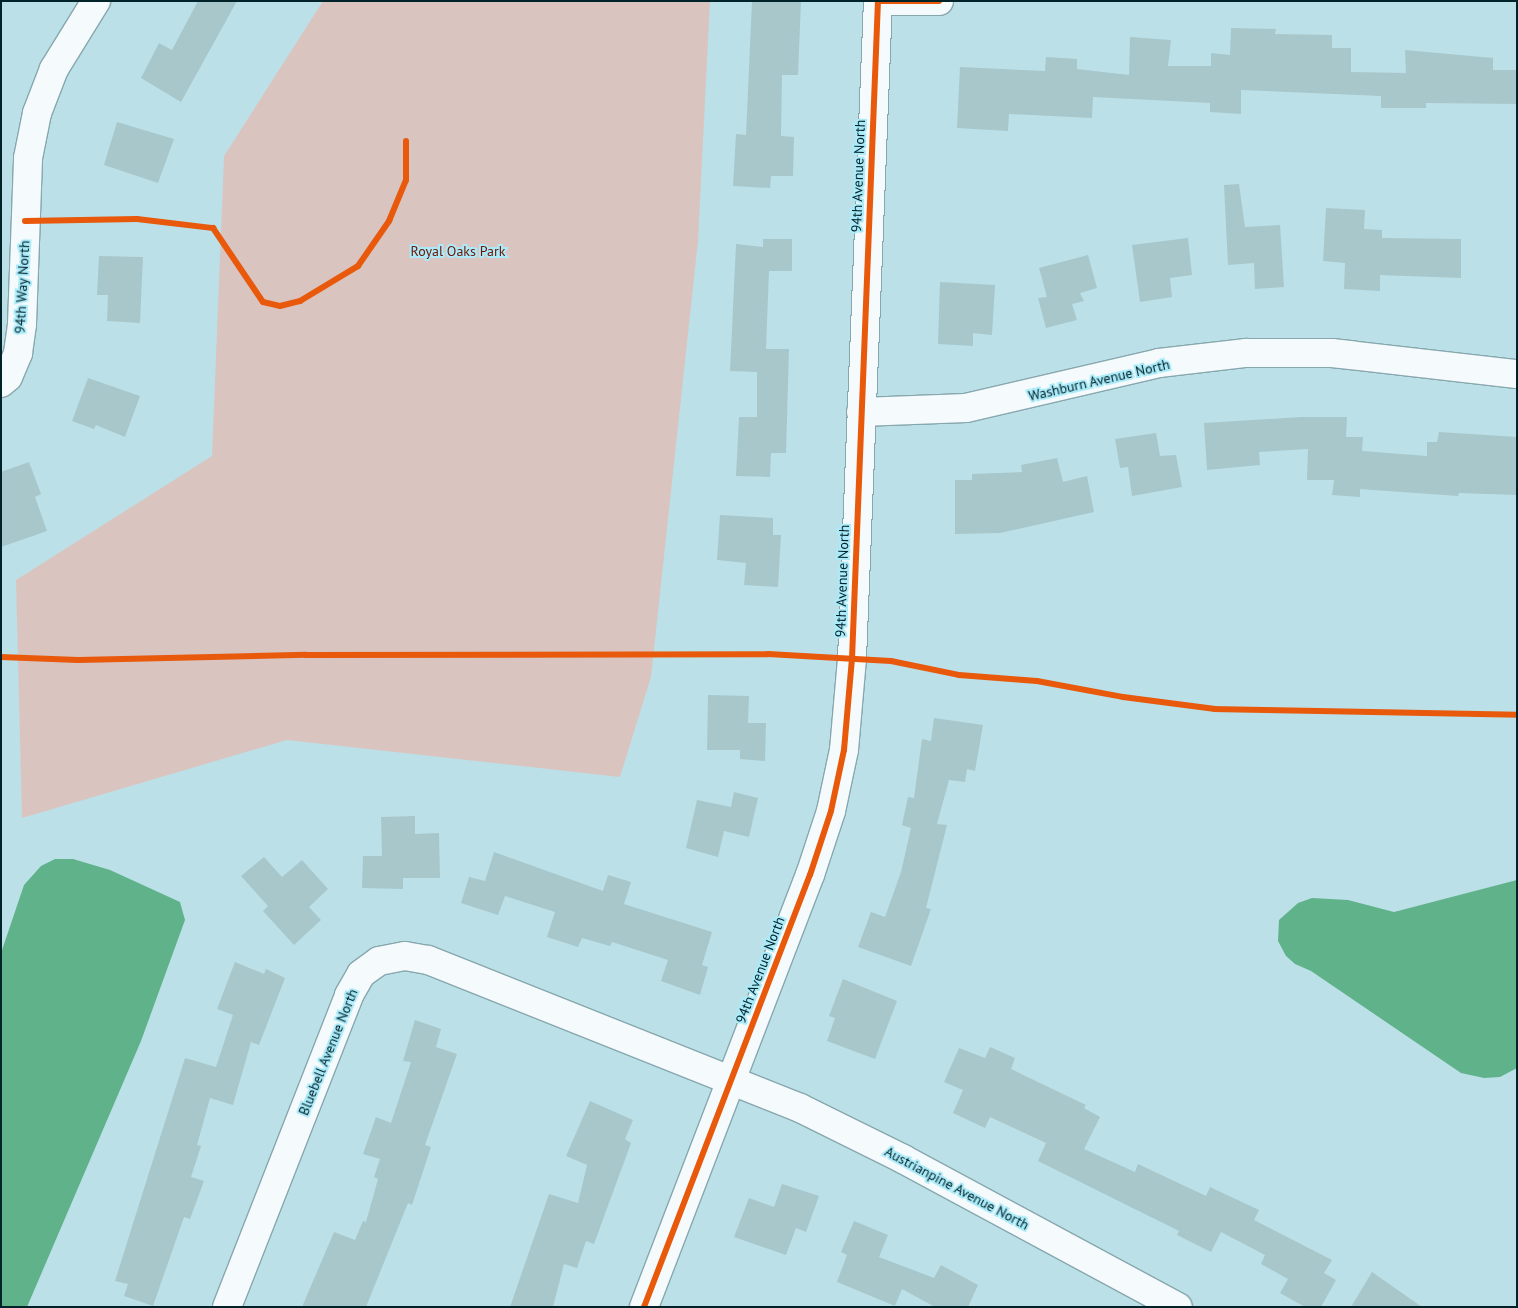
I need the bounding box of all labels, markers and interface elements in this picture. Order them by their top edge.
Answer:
street label: 94th Avenue North [848,119,868,233]
street label: 94th Way North [11,240,33,334]
park label: Royal Oaks Park [411,243,505,259]
street label: Washburn Avenue North [1027,356,1171,404]
street label: 94th Avenue North [832,524,852,638]
street label: 94th Avenue North [732,914,788,1026]
street label: Bluebell Avenue North [295,986,361,1118]
street label: Austrianpine Avenue North [882,1143,1032,1233]

